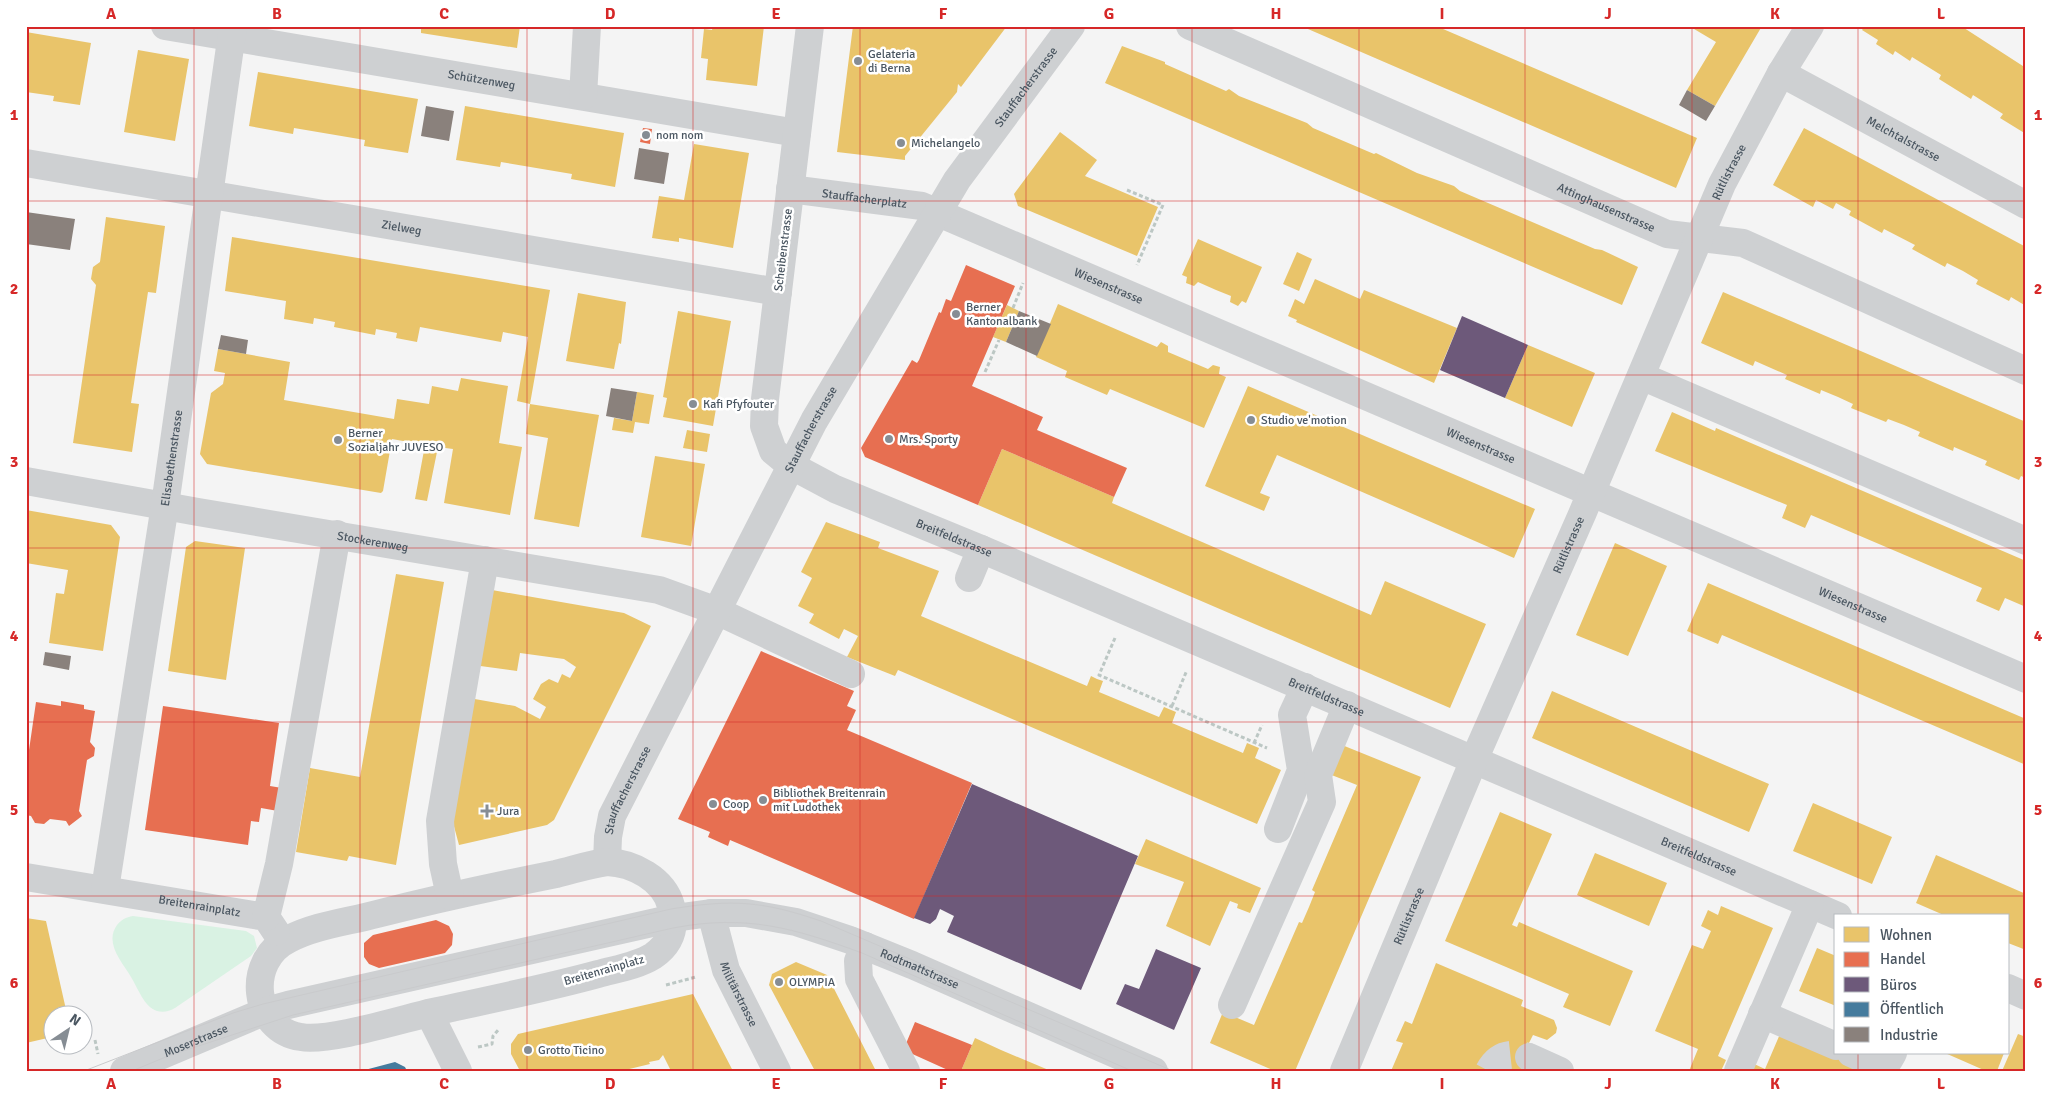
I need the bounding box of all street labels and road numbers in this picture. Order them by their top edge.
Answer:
street label: Stauffacherstrasse [992,44,1061,130]
street label: Schützenweg [446,67,516,93]
street label: Melchtalstrasse [1864,113,1943,165]
street label: Rütlistrasse [1709,142,1750,202]
street label: Attinghausenstrasse [1555,180,1657,236]
street label: Stauffacherplatz [821,186,908,212]
street label: Scheibenstrasse [771,208,796,292]
street label: Zielweg [380,217,423,239]
street label: Wiesenstrasse [1071,265,1145,308]
street label: Stauffacherstrasse [782,384,841,476]
street label: Elisabethenstrasse [158,409,186,507]
street label: Wiesenstrasse [1444,424,1517,467]
street label: Rütlistrasse [1550,514,1588,576]
street label: Breitfeldstrasse [913,516,994,561]
street label: Stockerenweg [336,529,409,555]
street label: Wiesenstrasse [1816,584,1890,627]
street label: Breitfeldstrasse [1286,675,1367,720]
street label: Stauffacherstrasse [602,744,655,836]
street label: Breitfeldstrasse [1658,834,1739,880]
street label: Rütlistrasse [1391,885,1428,947]
street label: Breitenrainplatz [157,892,242,921]
street label: Rodtmattstrasse [878,946,961,993]
street label: Breitenrainplatz [562,952,646,989]
street label: Militärstrasse [716,960,760,1029]
street label: Moserstrasse [162,1021,230,1061]

